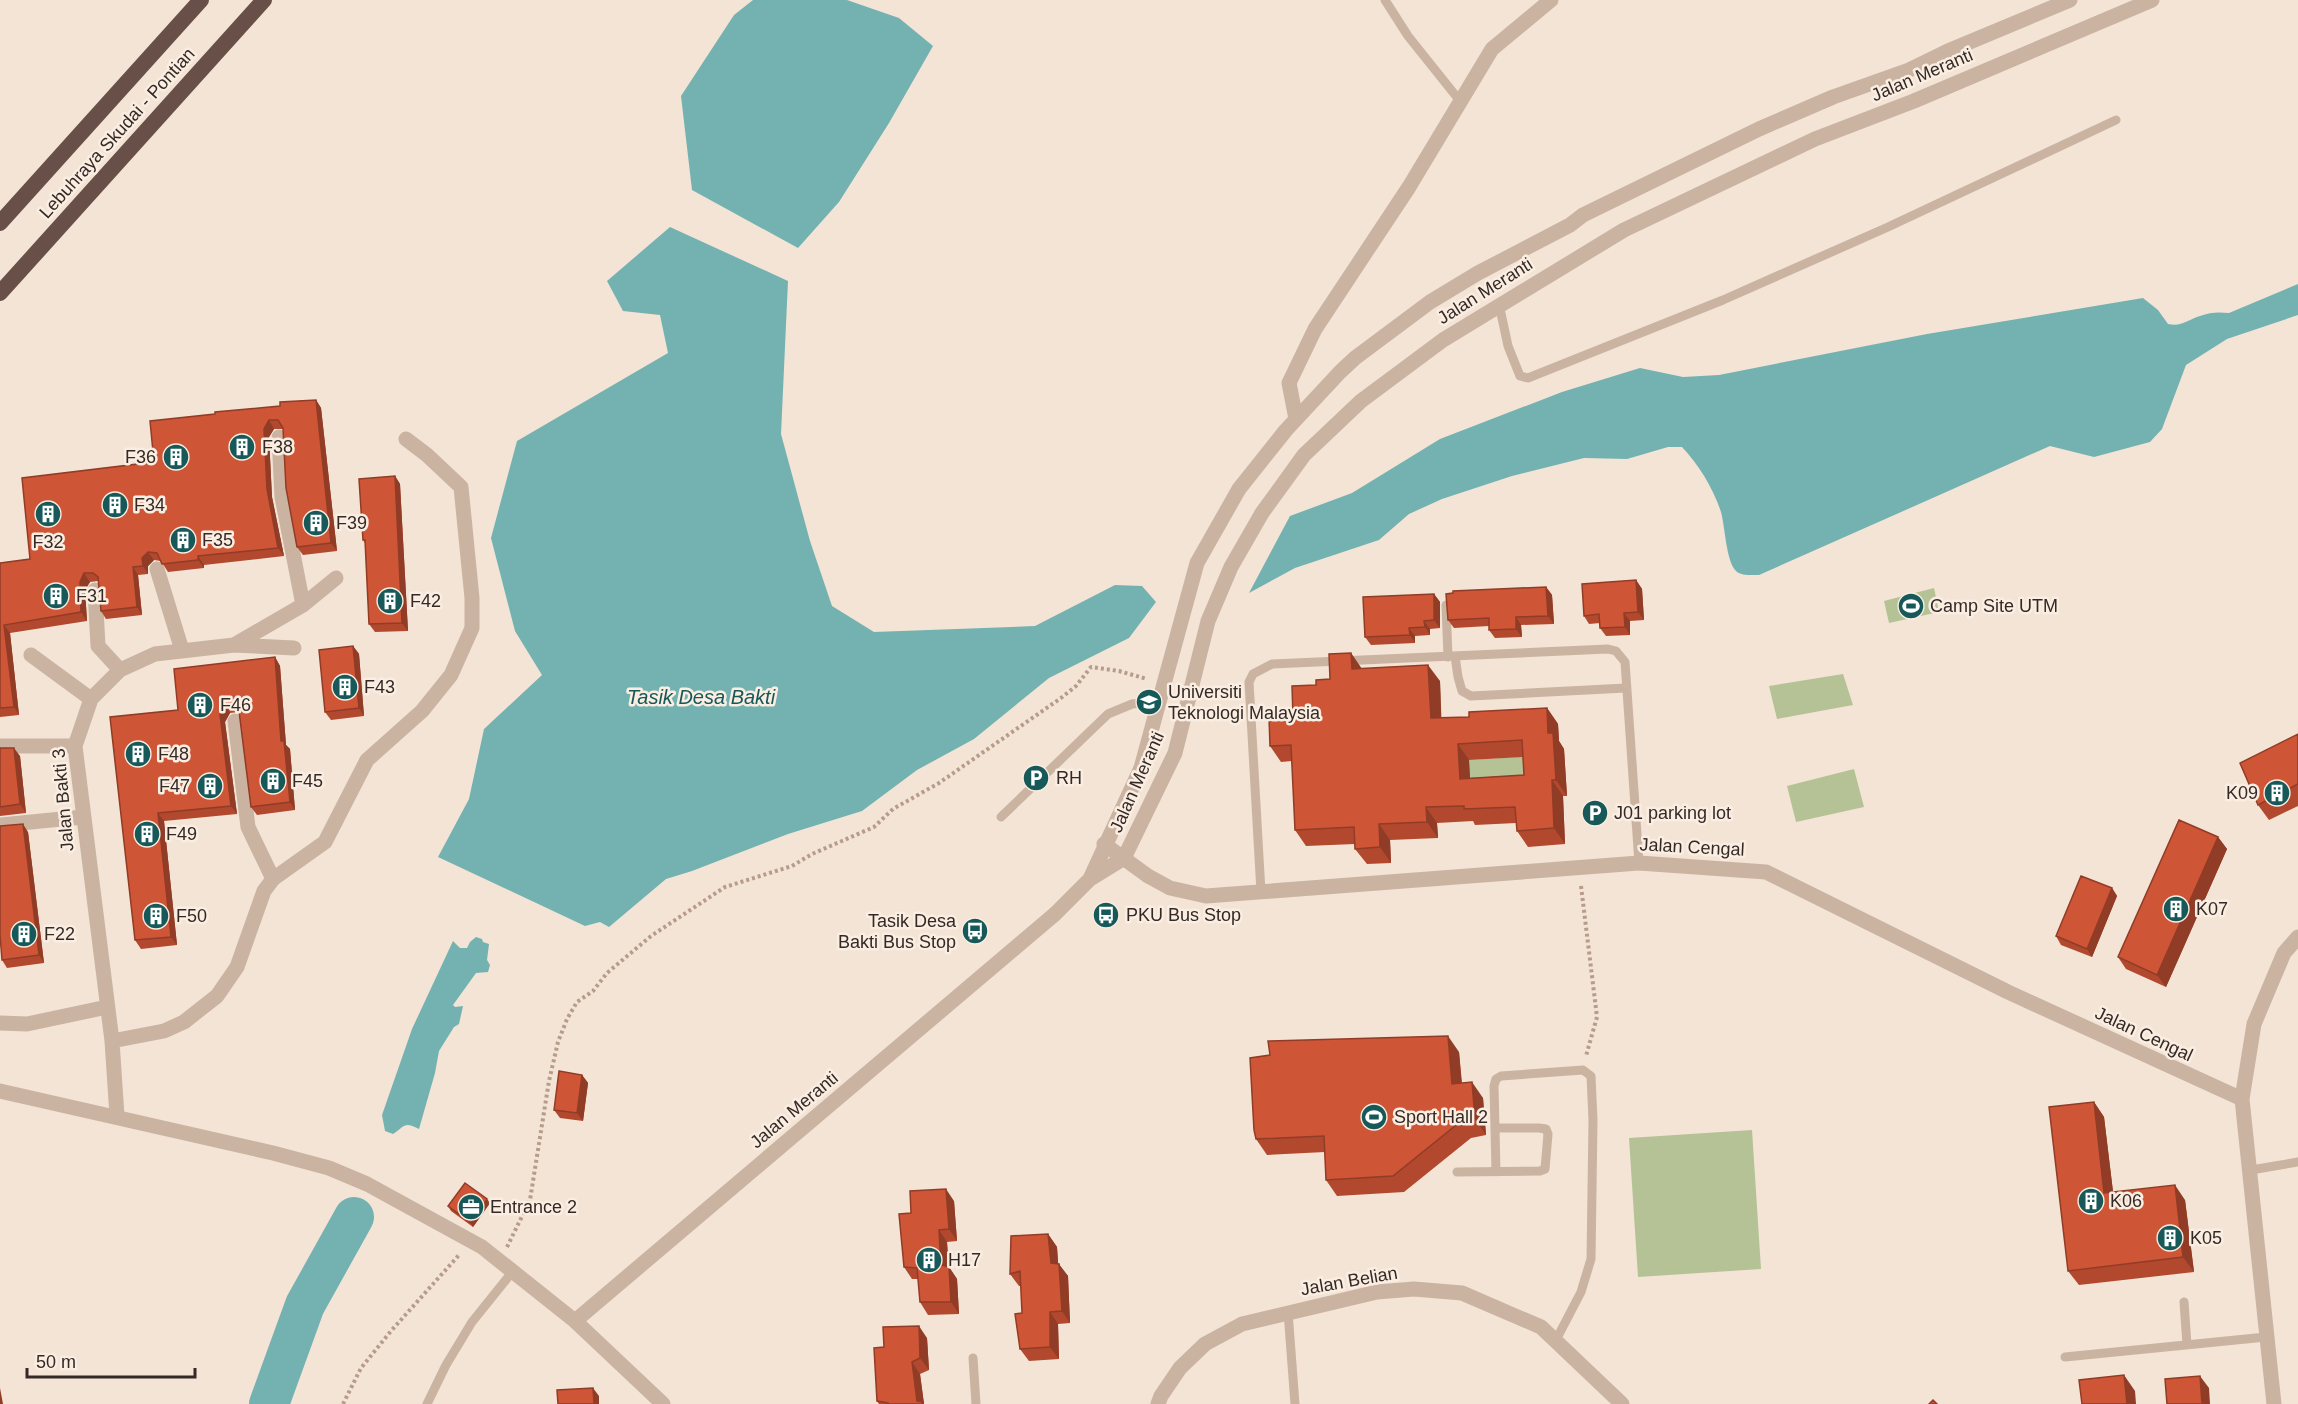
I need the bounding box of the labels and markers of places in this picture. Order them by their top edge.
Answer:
building icon: F38 [227,432,257,462]
place label: F38 [262,437,293,457]
building icon: F36 [161,442,191,472]
place label: F36 [125,447,156,467]
building icon: F34 [100,490,130,520]
place label: F34 [134,495,165,515]
building icon: F32 [33,499,63,529]
building icon: F39 [301,508,331,538]
place label: F39 [336,513,367,533]
building icon: F35 [168,525,198,555]
place label: F35 [202,530,233,550]
place label: F32 [32,532,64,552]
building icon: F31 [41,581,71,611]
place label: F31 [76,586,107,606]
building icon: F42 [375,586,405,616]
place label: F42 [410,591,441,611]
sports icon: Camp Site UTM [1896,591,1926,621]
place label: Camp Site UTM [1930,596,2058,616]
building icon: F43 [330,672,360,702]
place label: F43 [364,677,395,697]
place label: Universiti Teknologi Malaysia [1168,682,1321,723]
school or university icon: Universiti Teknologi Malaysia [1134,687,1164,717]
building icon: F46 [185,690,215,720]
place label: F46 [220,695,251,715]
building icon: F48 [123,739,153,769]
place label: F48 [158,744,189,764]
parking icon: RH [1021,763,1051,793]
building icon: F45 [258,766,288,796]
place label: RH [1056,768,1082,788]
building icon: F47 [195,771,225,801]
place label: F45 [292,771,323,791]
place label: F47 [159,776,190,796]
building icon: K09 [2262,778,2292,808]
place label: K09 [2226,783,2258,803]
parking icon: J01 parking lot [1580,798,1610,828]
place label: J01 parking lot [1614,803,1731,823]
building icon: F49 [132,819,162,849]
place label: F49 [166,824,197,844]
building icon: K07 [2161,894,2191,924]
place label: K07 [2196,899,2228,919]
bus stop icon: PKU Bus Stop [1091,900,1121,930]
building icon: F50 [141,901,171,931]
place label: PKU Bus Stop [1126,905,1241,925]
place label: F50 [176,906,207,926]
place label: Tasik Desa Bakti Bus Stop [838,911,957,952]
bus stop icon: Tasik Desa Bakti Bus Stop [960,916,990,946]
building icon: F22 [9,919,39,949]
place label: F22 [44,924,75,944]
sports icon: Sport Hall 2 [1359,1102,1389,1132]
place label: Sport Hall 2 [1394,1107,1488,1127]
building icon: K06 [2076,1186,2106,1216]
place label: K06 [2110,1191,2142,1211]
office icon: Entrance 2 [456,1192,486,1222]
place label: Entrance 2 [490,1197,577,1217]
building icon: K05 [2155,1223,2185,1253]
place label: K05 [2190,1228,2222,1248]
building icon: H17 [914,1245,944,1275]
place label: H17 [948,1250,981,1270]

